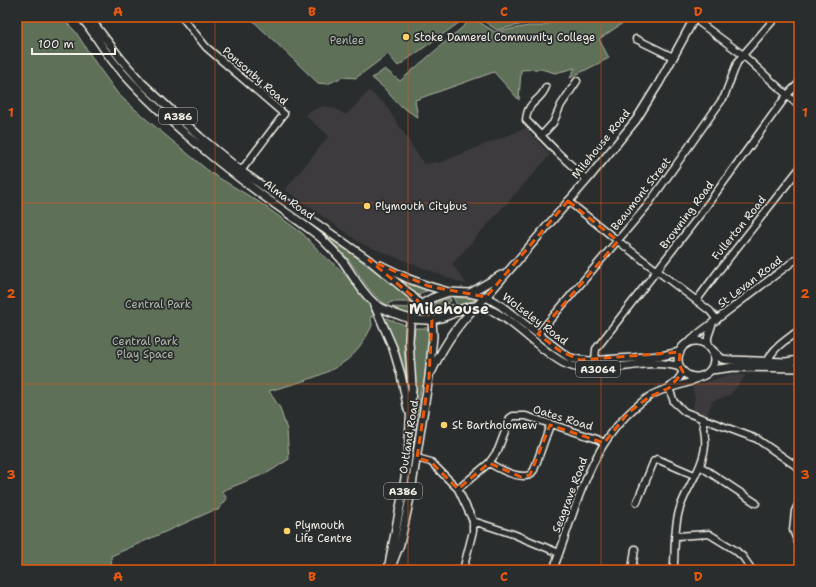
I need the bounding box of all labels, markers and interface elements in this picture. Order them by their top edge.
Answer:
text: A [113,3,123,20]
text: B [308,3,316,20]
text: C [500,3,508,20]
text: D [693,3,703,20]
scale bar [32,30,115,56]
place label: Stoke Damerel Community College [414,30,595,45]
marker: Stoke Damerel Community College [401,32,411,42]
park label: Penlee [330,33,364,48]
text: 100 m [38,36,74,52]
street label: Ponsonby Road [219,43,291,109]
text: 1 [8,104,14,121]
text: 1 [802,104,808,121]
street label: Milehouse Road [568,106,634,182]
road number: A386 [159,108,197,124]
street label: Beaumont Street [608,154,674,234]
street label: Alma Road [261,177,317,223]
street label: Browning Road [657,178,718,252]
street label: Fullerton Road [708,193,770,263]
place label: Plymouth Citybus [375,199,467,214]
marker: Plymouth Citybus [362,201,372,211]
street label: St Levan Road [715,253,785,311]
text: 2 [6,285,16,302]
text: 2 [800,285,810,302]
street label: Wolseley Road [499,289,571,349]
park label: Central Park [125,297,191,312]
district label: Milehouse [409,299,489,319]
park label: Central Park Play Space [112,334,178,362]
road number: A3064 [576,361,620,377]
street label: Outland Road [396,399,422,475]
street label: Oates Road [531,402,595,434]
place label: St Bartholomew [452,418,538,433]
marker: St Bartholomew [439,420,449,430]
street label: Seagrave Road [549,455,591,535]
text: 3 [6,466,16,483]
text: 3 [800,466,810,483]
road number: A386 [384,483,422,499]
place label: Plymouth Life Centre [295,518,352,546]
marker: Plymouth Life Centre [282,526,292,536]
text: A [113,568,123,585]
text: B [308,568,316,585]
text: C [500,568,508,585]
text: D [693,568,703,585]

